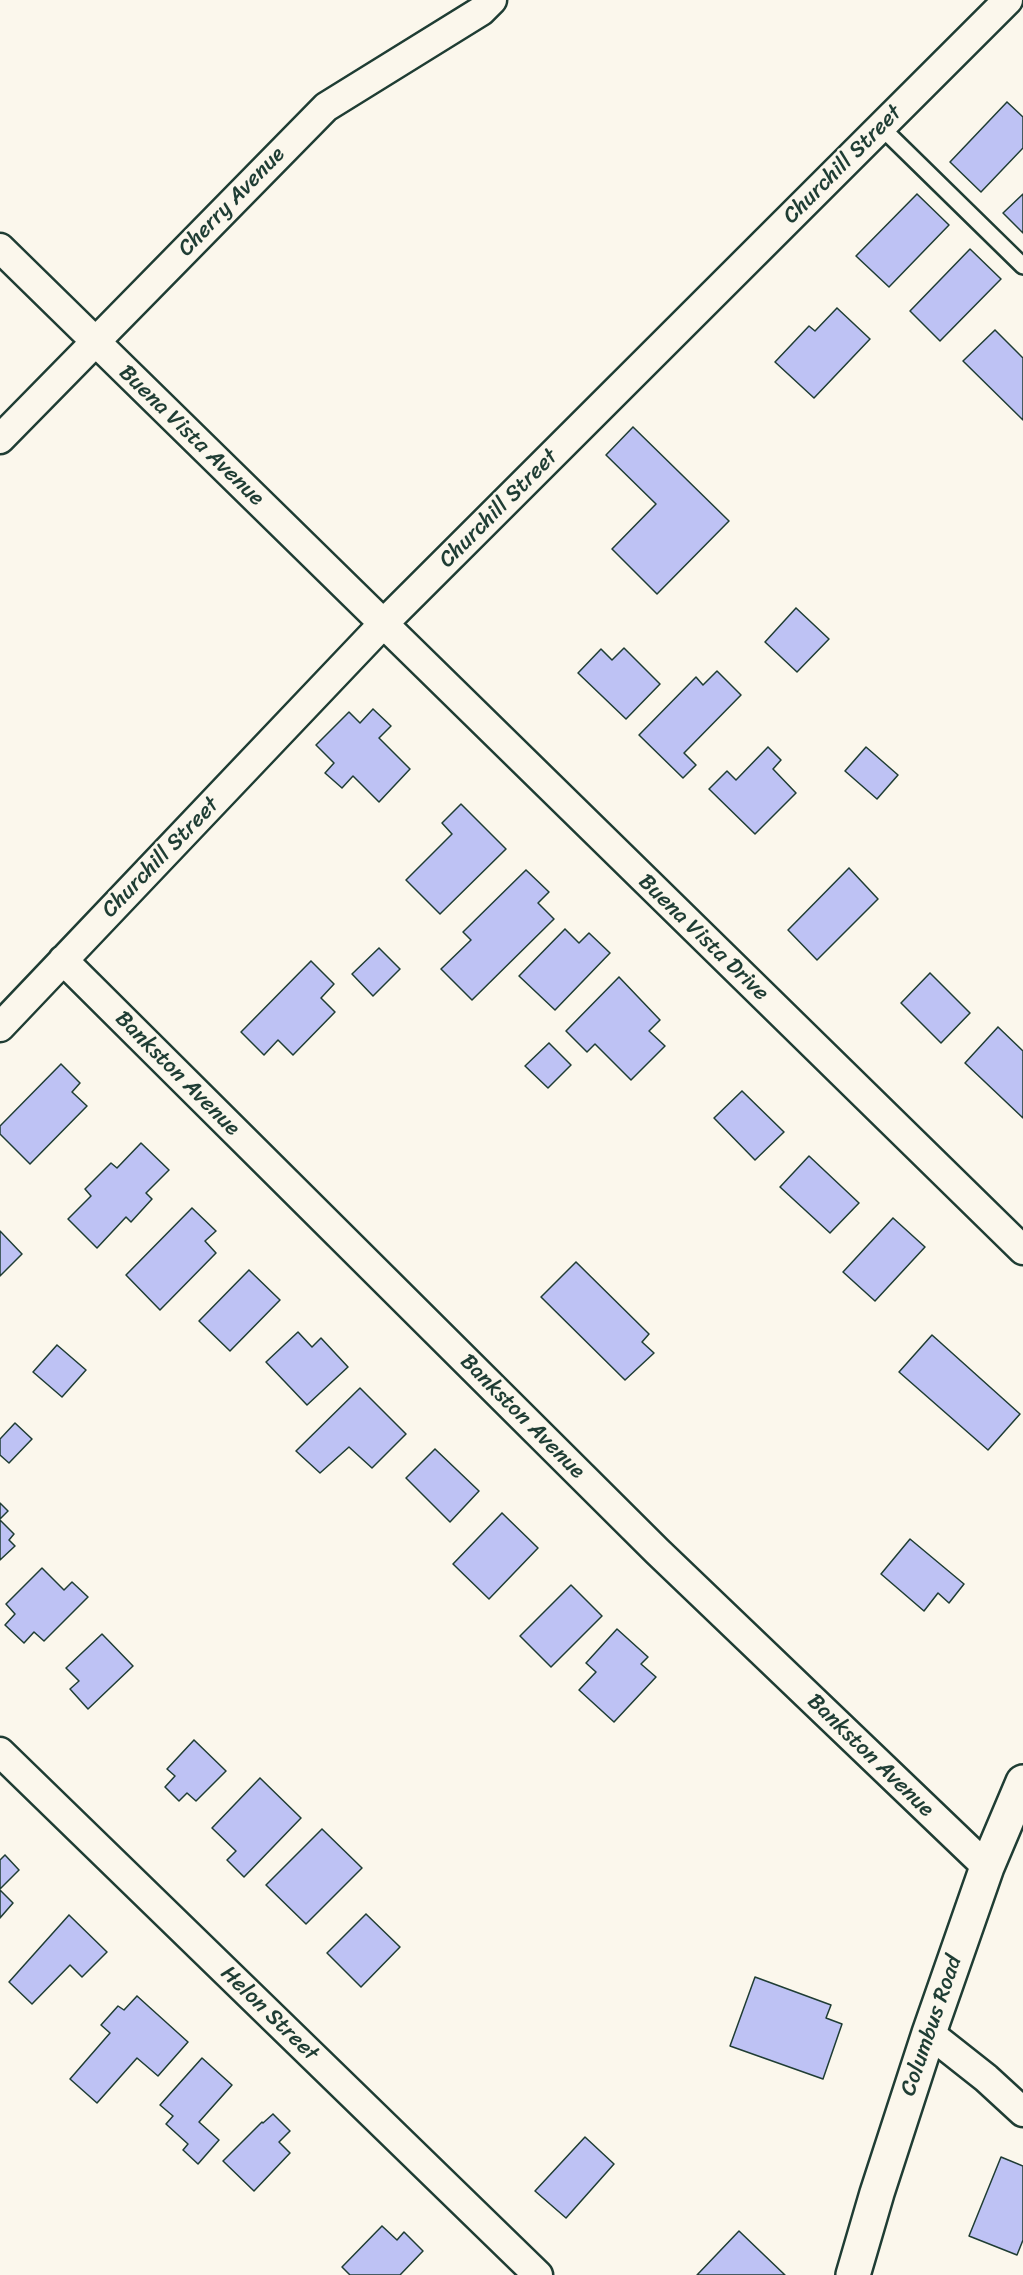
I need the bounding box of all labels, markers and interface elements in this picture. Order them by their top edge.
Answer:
street label: Churchill Street [778,100,908,230]
street label: Cherry Avenue [173,142,291,262]
street label: Buena Vista Avenue [113,360,269,512]
street label: Churchill Street [434,444,564,574]
street label: Churchill Street [97,792,225,924]
street label: Buena Vista Drive [632,869,774,1007]
street label: Bankston Avenue [109,1006,245,1142]
street label: Bankston Avenue [454,1349,590,1485]
street label: Bankston Avenue [801,1689,939,1823]
street label: Columbus Road [896,1952,968,2100]
street label: Helon Street [215,1961,323,2067]

